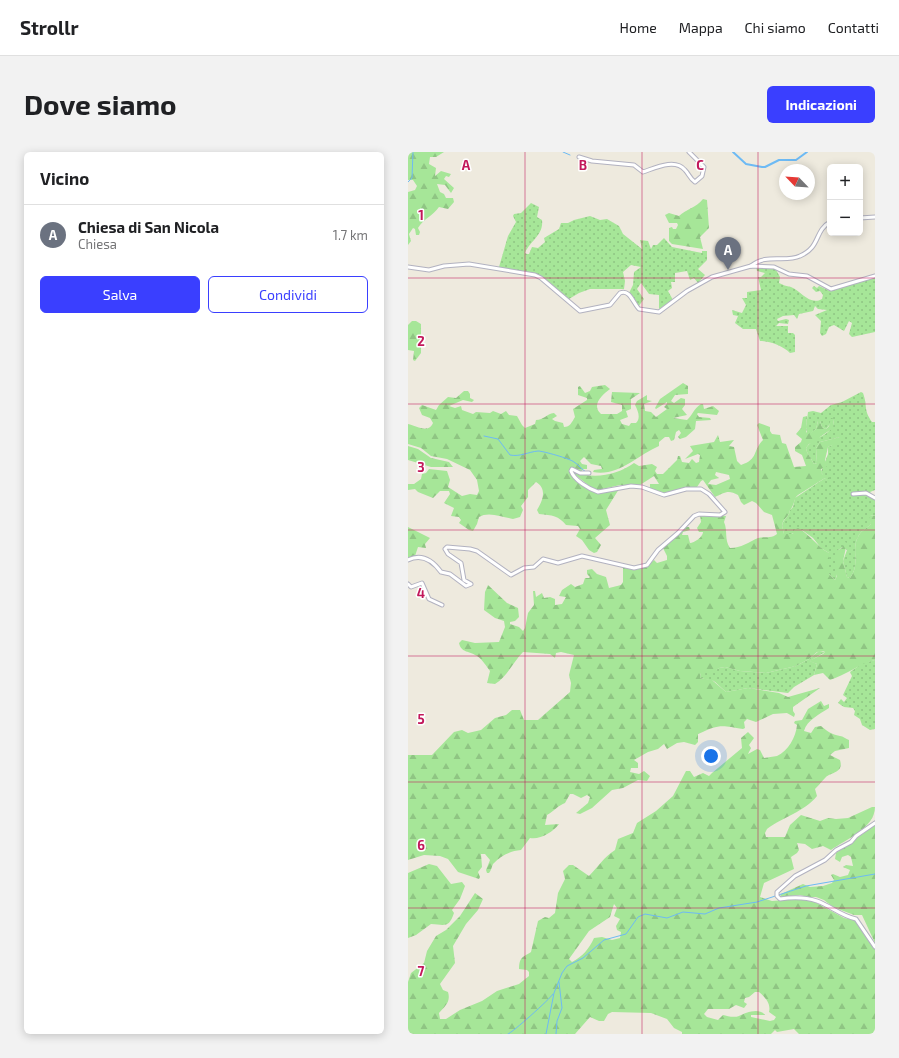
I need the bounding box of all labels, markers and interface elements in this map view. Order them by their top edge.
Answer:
text: Strollr [20,16,79,39]
text: Home [620,19,657,36]
text: Mappa [679,19,723,36]
text: Chi siamo [745,19,806,36]
text: Contatti [828,19,879,36]
button: Indicazioni [767,86,875,123]
text: Dove siamo [24,87,177,121]
text: A [462,157,471,173]
text: B [579,157,587,173]
text: C [696,157,704,173]
north arrow [779,164,815,200]
map controls [827,164,863,236]
button: + [827,164,863,200]
text: Vicino [40,168,89,188]
button: − [827,200,863,236]
text: 1 [418,207,424,223]
text: Chiesa di San Nicola [78,218,219,236]
text: A [49,227,57,243]
text: 1.7 km [333,227,368,243]
text: Chiesa [78,236,117,252]
pin: A [715,237,741,270]
button: Salva [40,276,200,313]
button: Condividi [208,276,368,313]
text: 2 [417,333,425,349]
text: 3 [417,459,425,475]
text: 4 [417,585,425,601]
text: 5 [417,711,425,727]
your location [701,746,721,766]
text: 6 [417,837,425,853]
text: 7 [418,963,425,979]

